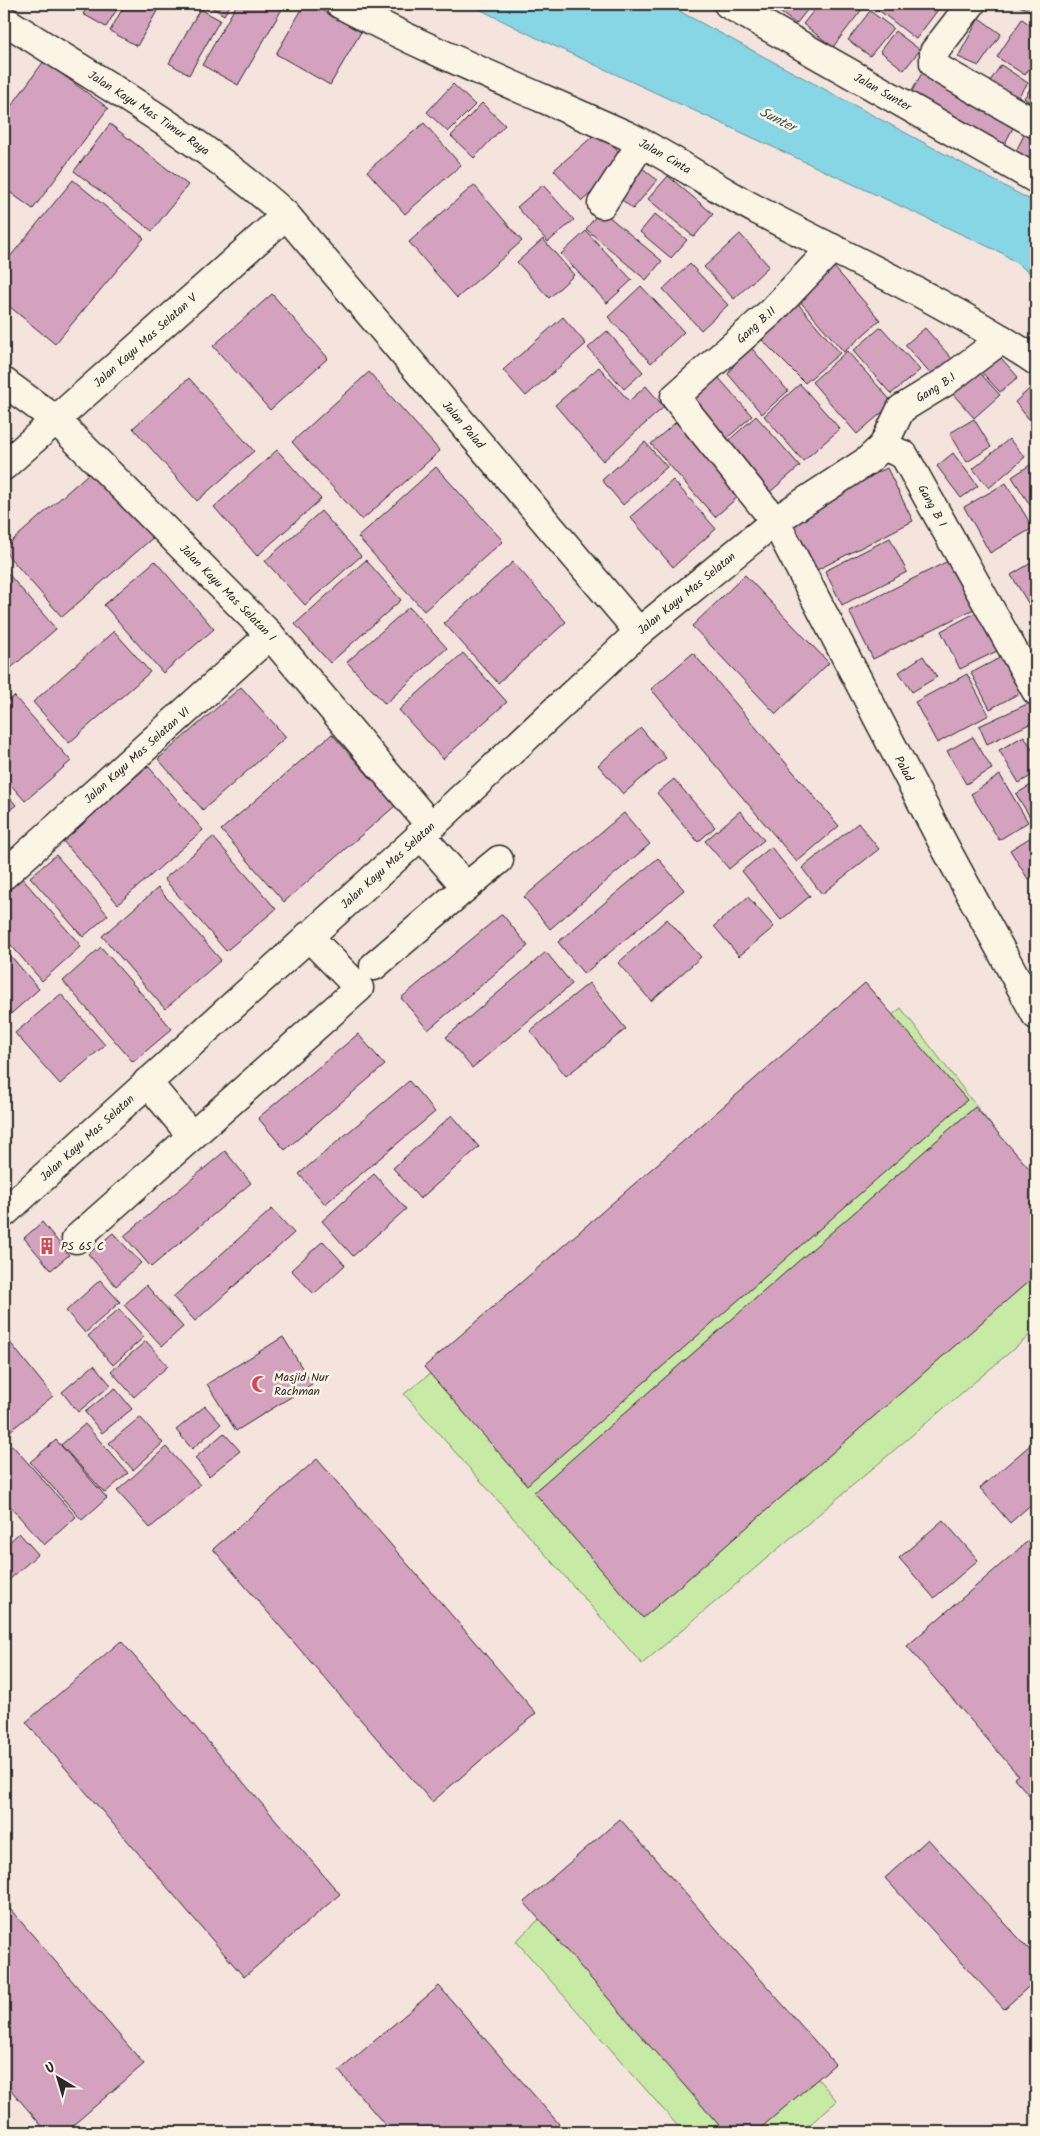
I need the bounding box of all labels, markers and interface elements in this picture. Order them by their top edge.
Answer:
street label: Jalan Kayu Mas Timur Raya [84,66,214,161]
street label: Jalan Sunter [850,68,916,117]
water label: Sunter [756,101,802,140]
street label: Jalan Cinta [635,134,695,180]
street label: Jalan Kayu Mas Selatan V [89,288,203,392]
street label: Gang B.II [732,302,781,348]
street label: Gang B.I [912,368,960,408]
street label: Jalan Palad [437,397,490,454]
street label: Gang B I [912,481,952,531]
street label: Jalan Kayu Mas Selatan I [175,540,281,646]
street label: Jalan Kayu Mas Selatan [633,548,740,640]
street label: Jalan Kayu Mas Selatan VI [80,702,195,808]
street label: Palad [889,752,919,786]
street label: Jalan Kayu Mas Selatan [337,818,440,914]
street label: Jalan Kayu Mas Selatan [36,1090,139,1186]
building icon: PS 65 C [37,1236,57,1256]
place label: PS 65 C [61,1237,104,1256]
place label: Masjid Nur Rachman [274,1368,330,1401]
mosque icon: Masjid Nur Rachman [250,1374,270,1394]
north arrow [32,2054,82,2104]
text: U [41,2057,61,2080]

